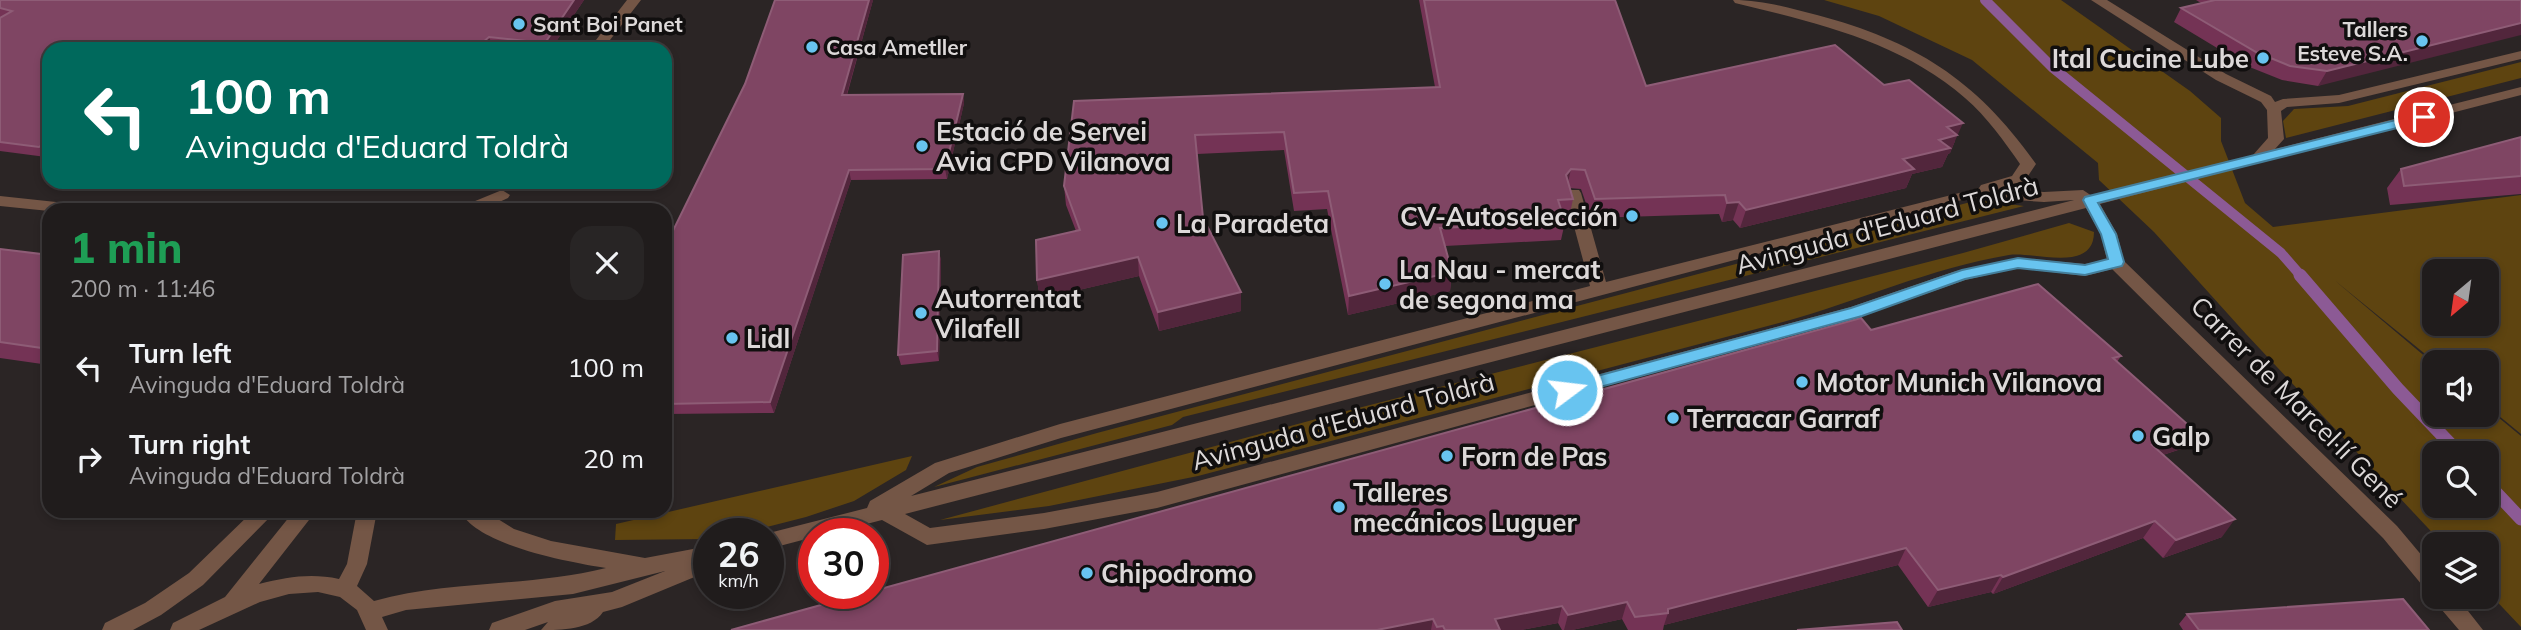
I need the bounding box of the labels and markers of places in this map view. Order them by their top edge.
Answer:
place label: Sant Boi Panet [533,11,683,37]
marker: Sant Boi Panet [511,16,527,32]
place label: Tallers Esteve S.A. [2297,16,2408,66]
marker: Tallers Esteve S.A. [2414,33,2430,49]
place label: Casa Ametller [826,34,968,60]
marker: Casa Ametller [804,39,820,55]
place label: Ital Cucine Lube [2052,42,2249,75]
marker: Ital Cucine Lube [2255,50,2271,66]
pin [2394,87,2454,147]
place label: Estació de Servei Avia CPD Vilanova [936,115,1170,178]
marker: Estació de Servei Avia CPD Vilanova [914,138,930,154]
place label: CV-Autoselección [1400,200,1618,233]
place label: La Paradeta [1176,207,1329,240]
marker: CV-Autoselección [1624,208,1640,224]
marker: La Paradeta [1154,215,1170,231]
place label: La Nau - mercat de segona ma [1399,253,1600,316]
marker: La Nau - mercat de segona ma [1377,276,1393,292]
place label: Autorrentat Vilafell [934,282,1081,345]
marker: Autorrentat Vilafell [913,305,929,321]
place label: Lidl [746,322,790,355]
marker: Lidl [724,330,740,346]
place label: Motor Munich Vilanova [1816,366,2102,399]
marker: Motor Munich Vilanova [1794,374,1810,390]
place label: Terracar Garraf [1687,402,1880,435]
marker: Terracar Garraf [1665,410,1681,426]
place label: Galp [2152,420,2210,453]
marker: Galp [2130,428,2146,444]
place label: Forn de Pas [1461,440,1607,473]
marker: Forn de Pas [1439,448,1455,464]
place label: Talleres mecánicos Luguer [1353,476,1577,539]
marker: Talleres mecánicos Luguer [1331,499,1347,515]
place label: Chipodromo [1101,557,1253,590]
marker: Chipodromo [1079,565,1095,581]

